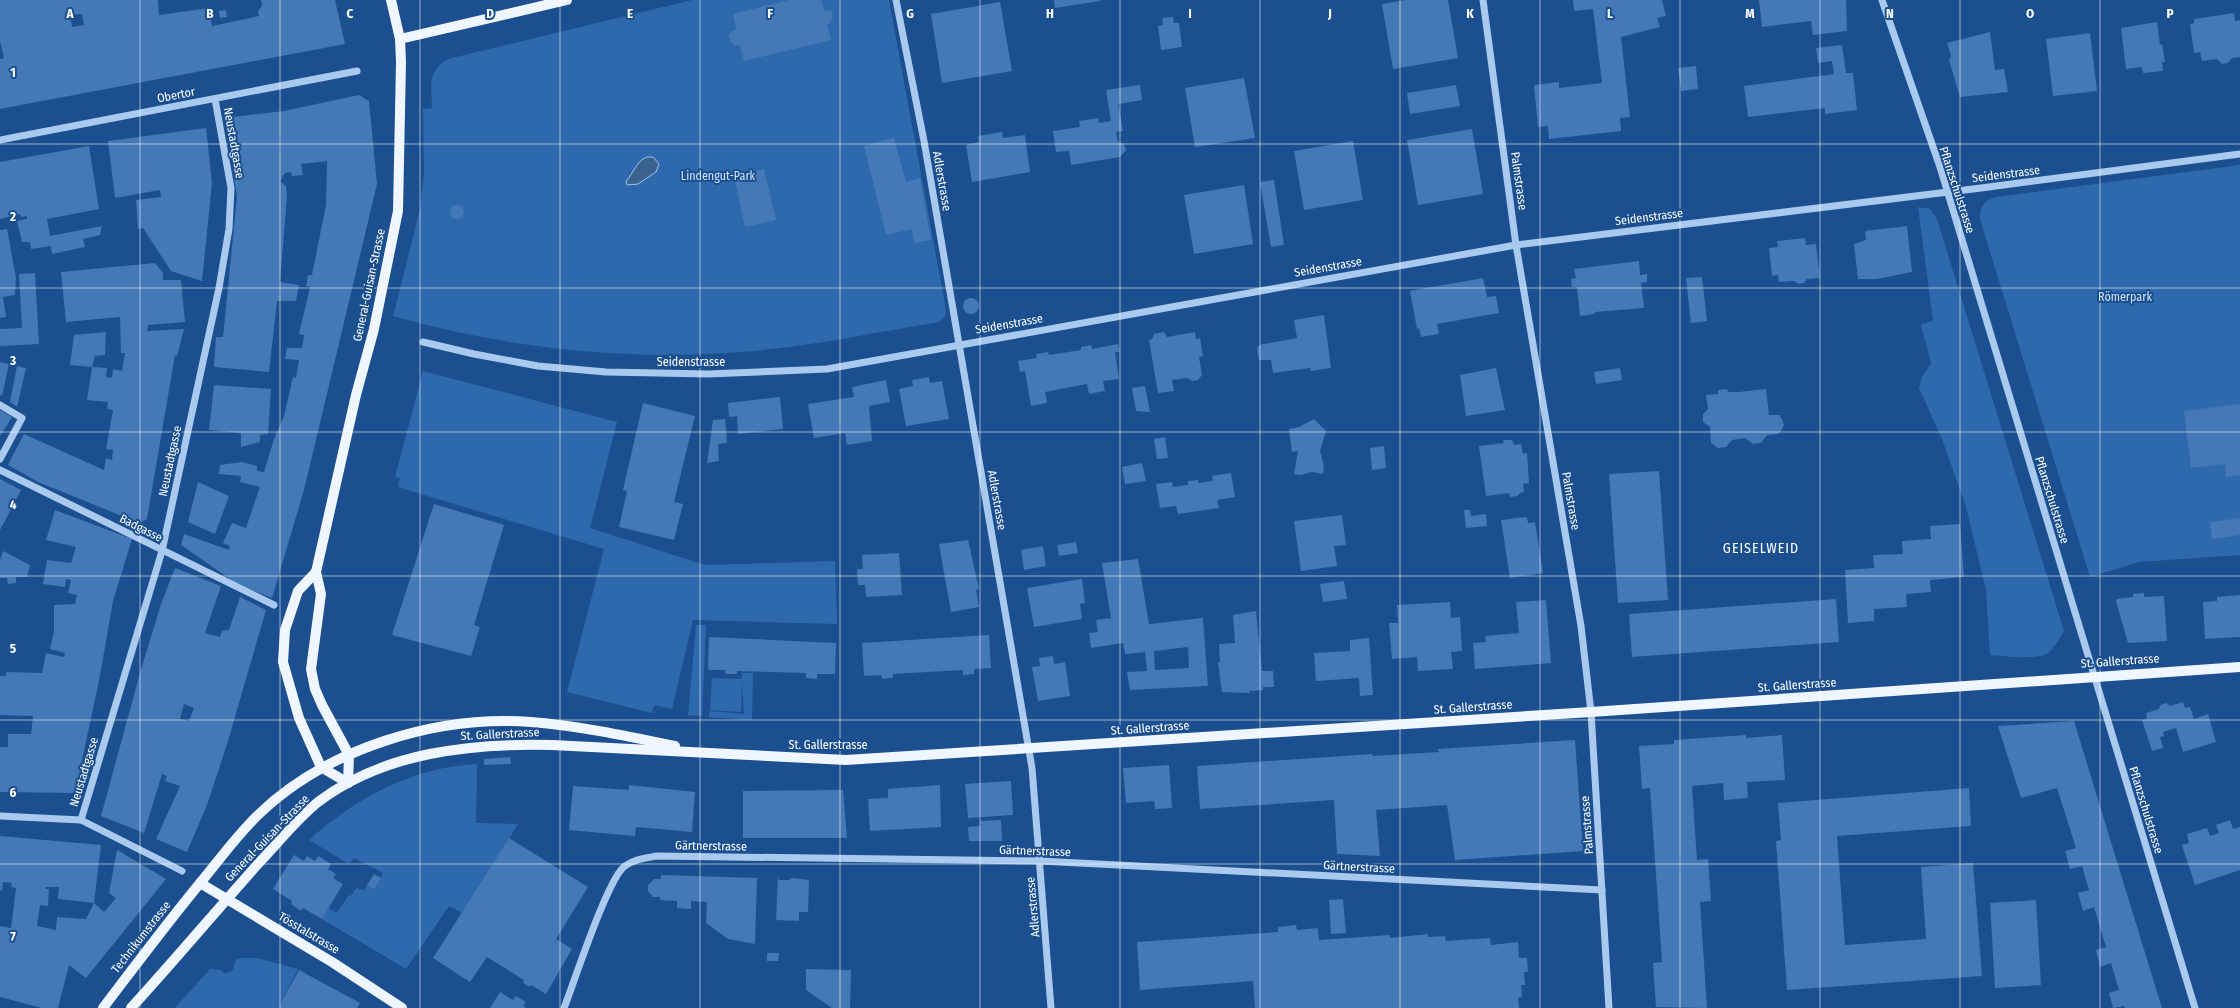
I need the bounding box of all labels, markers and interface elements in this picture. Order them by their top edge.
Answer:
text: A [65,6,74,21]
text: B [206,6,214,21]
text: C [347,6,354,21]
text: D [486,6,494,21]
text: E [627,6,633,21]
text: F [767,6,773,21]
text: G [906,6,914,21]
text: H [1046,6,1054,21]
text: I [1188,6,1192,21]
text: J [1327,6,1332,21]
text: K [1466,6,1474,21]
text: L [1607,6,1613,21]
text: M [1745,6,1755,21]
text: N [1886,6,1894,21]
text: O [2026,6,2034,21]
text: P [2166,6,2174,21]
text: 1 [10,65,16,80]
street label: Obertor [156,84,197,106]
street label: Neustadtgasse [221,106,247,180]
street label: Pflanzschulstrasse [1936,145,1978,235]
street label: Adlerstrasse [930,150,954,212]
street label: Palmstrasse [1508,151,1530,211]
street label: Seidenstrasse [1971,163,2041,185]
park label: Lindengut-Park [681,169,756,183]
street label: Seidenstrasse [1614,206,1684,228]
text: 2 [9,209,16,224]
street label: General-Guisan-Strasse [350,227,388,343]
street label: Seidenstrasse [1293,254,1363,280]
park label: Römerpark [2098,290,2152,304]
street label: Seidenstrasse [974,311,1044,337]
text: 3 [9,353,16,368]
street label: Seidenstrasse [657,355,725,369]
street label: Neustadtgasse [156,424,184,498]
street label: Pflanzschulstrasse [2032,455,2072,545]
street label: Adlerstrasse [985,469,1009,531]
street label: Palmstrasse [1559,471,1583,531]
text: 4 [10,497,17,512]
street label: Badgasse [117,511,165,545]
district label: GEISELWEID [1723,540,1799,557]
text: 5 [10,641,16,656]
street label: St. Gallerstrasse [2080,651,2160,671]
street label: St. Gallerstrasse [1757,675,1837,695]
street label: St. Gallerstrasse [1433,697,1513,717]
street label: St. Gallerstrasse [1110,718,1190,738]
street label: St. Gallerstrasse [460,725,540,743]
street label: Neustadtgasse [67,736,101,808]
street label: St. Gallerstrasse [789,738,867,752]
street label: Pflanzschulstrasse [2126,765,2166,855]
text: 6 [10,785,17,800]
street label: General-Guisan-Strasse [222,792,312,884]
street label: Palmstrasse [1578,795,1596,855]
street label: Gärtnerstrasse [675,838,747,854]
street label: Gärtnerstrasse [999,843,1071,859]
street label: Gärtnerstrasse [1323,858,1395,876]
street label: Adlerstrasse [1023,876,1043,938]
street label: Technikumstrasse [109,898,173,976]
street label: Tösstalstrasse [276,909,342,957]
text: 7 [10,929,16,944]

